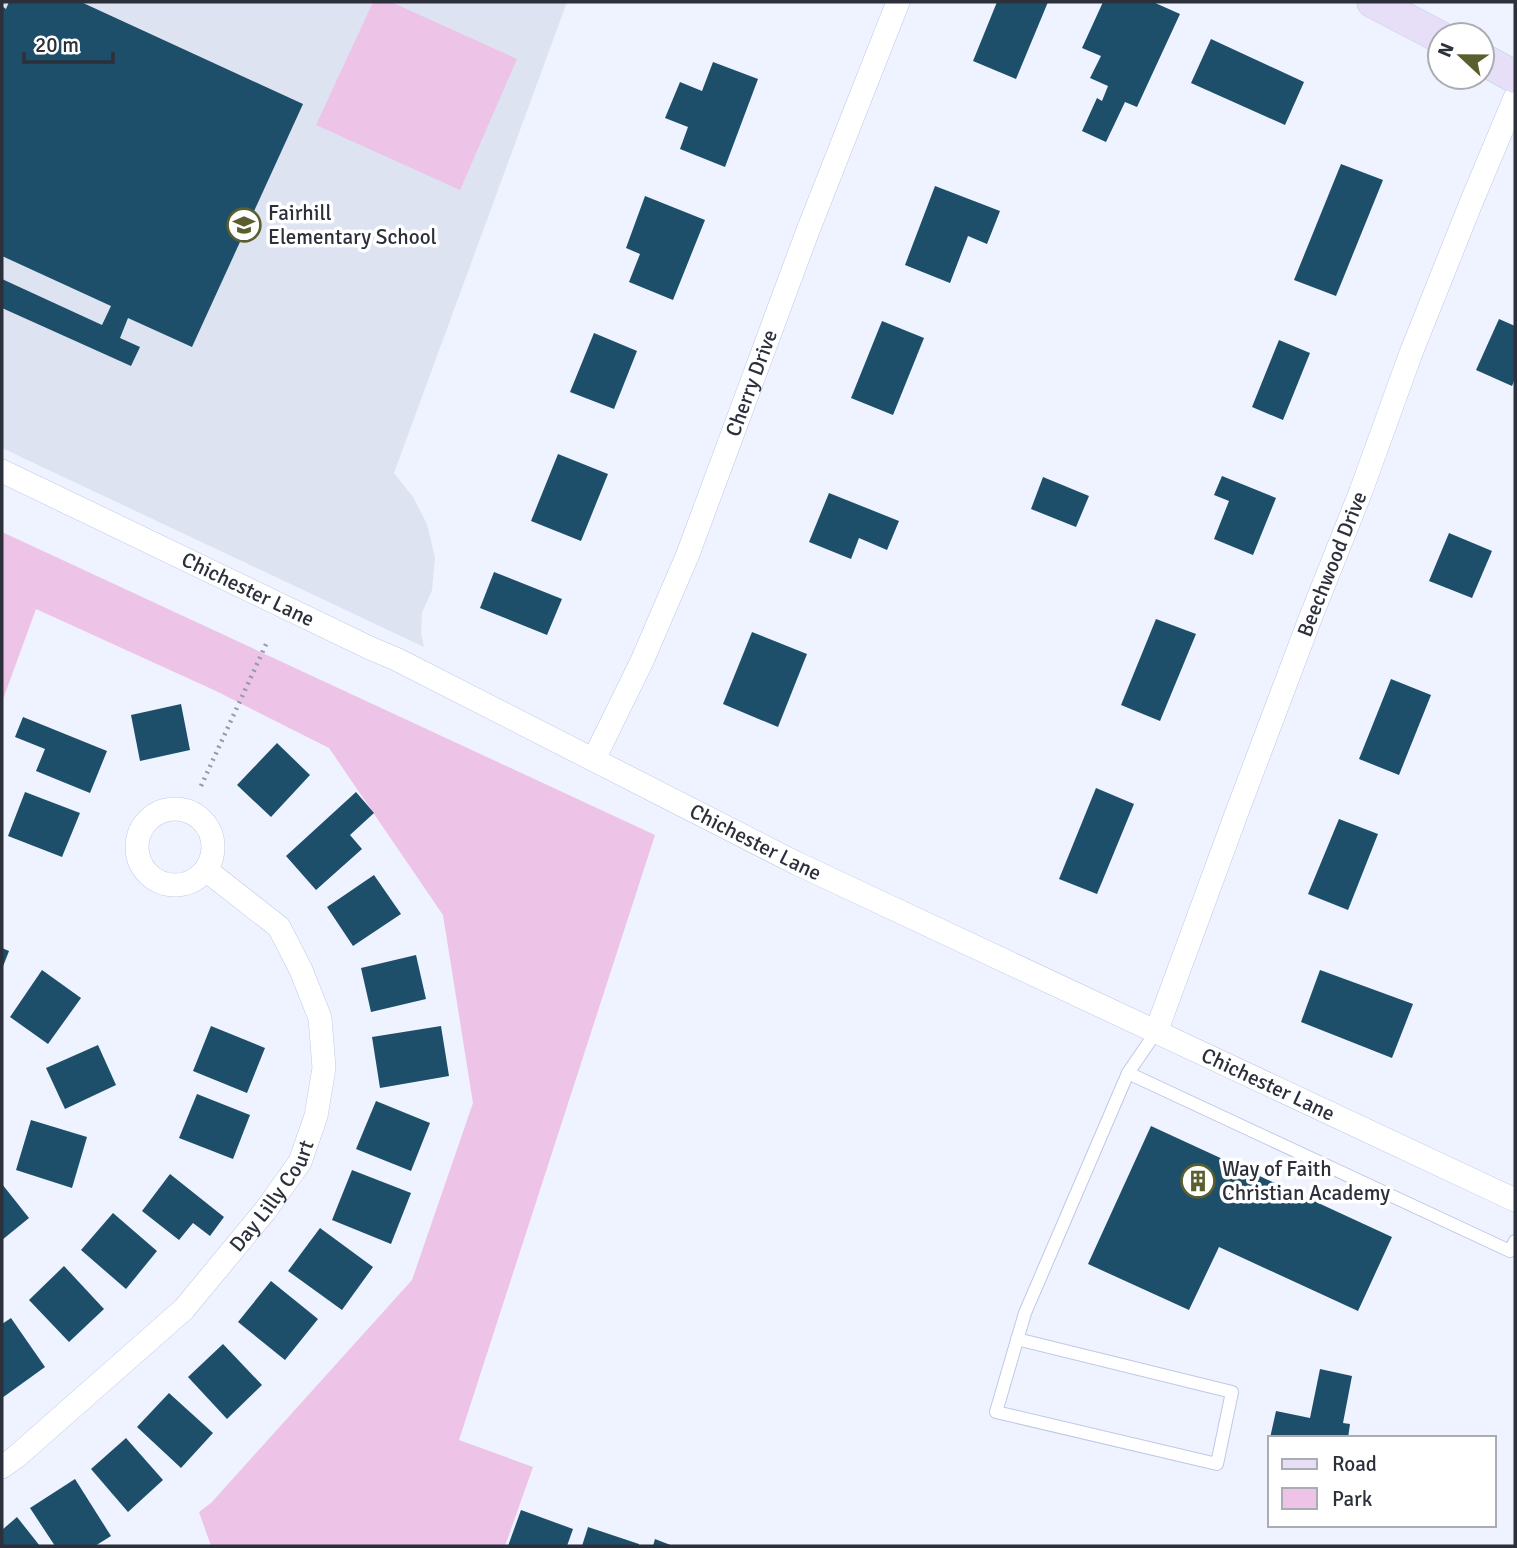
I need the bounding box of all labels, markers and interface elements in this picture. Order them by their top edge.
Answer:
scale bar [24,21,114,65]
north arrow [1426,21,1496,91]
text: 20 m [35,32,79,58]
text: N [1433,39,1460,61]
place label: Fairhill Elementary School [268,200,437,250]
school or university icon: Fairhill Elementary School [225,206,263,244]
street label: Cherry Drive [720,326,783,440]
street label: Beechwood Drive [1292,488,1373,640]
street label: Chichester Lane [177,546,319,632]
street label: Chichester Lane [685,798,826,886]
street label: Chichester Lane [1197,1042,1339,1127]
street label: Day Lilly Court [224,1137,320,1257]
place label: Way of Faith Christian Academy [1222,1156,1390,1206]
building icon: Way of Faith Christian Academy [1179,1162,1217,1200]
legend [1268,1436,1496,1527]
text: Road [1332,1451,1377,1477]
text: Park [1332,1486,1373,1512]

